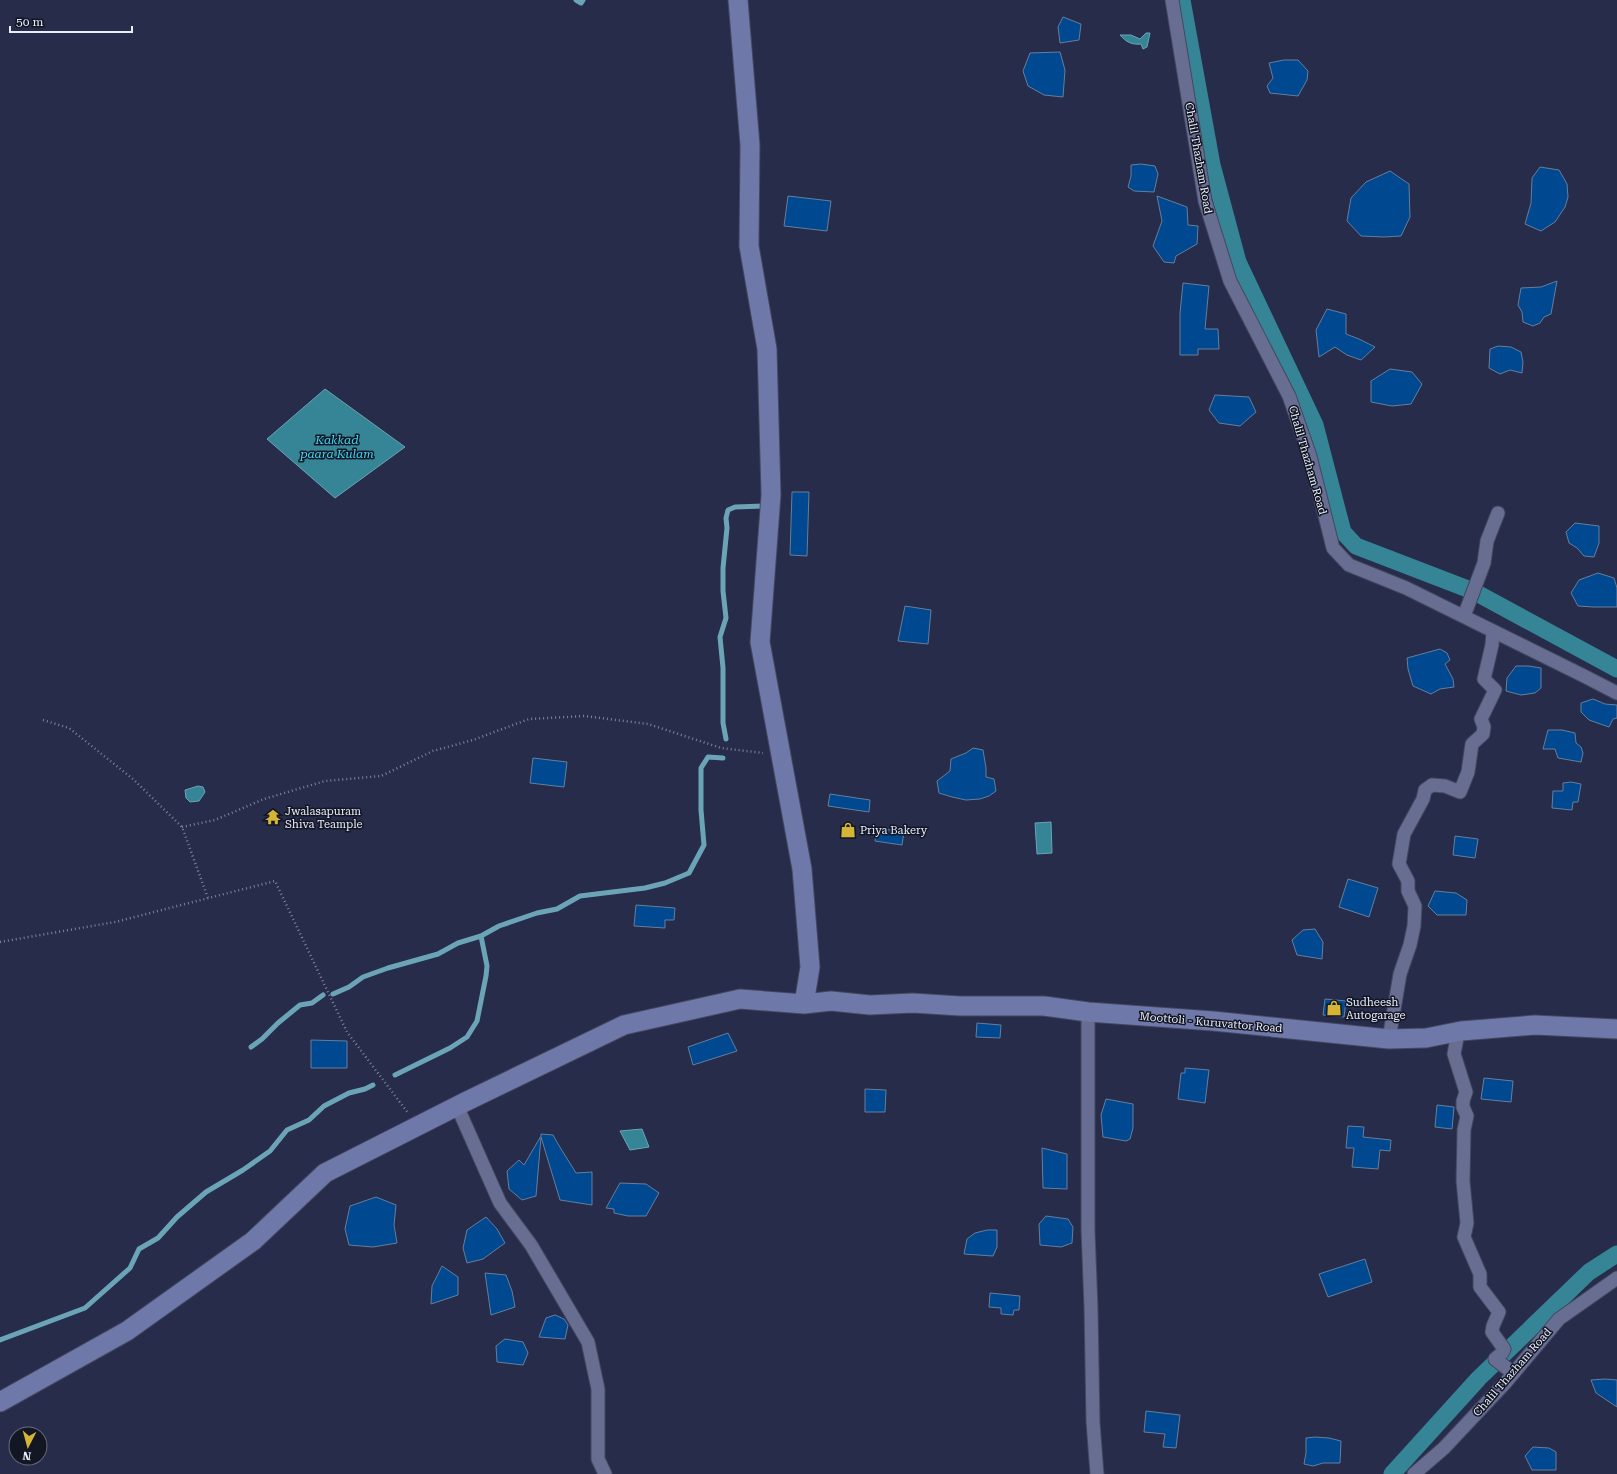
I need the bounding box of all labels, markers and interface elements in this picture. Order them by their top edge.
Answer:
scale bar [10,8,132,34]
text: 50 m [16,15,43,29]
street label: Chalil Thazham Road [1182,102,1215,215]
street label: Chalil Thazham Road [1286,404,1329,516]
water label: Kakkad paara Kulam [299,433,374,461]
place label: Jwalasapuram Shiva Teample [285,805,363,831]
temple icon: Jwalasapuram Shiva Teample [264,808,282,826]
shop icon: Priya Bakery [839,821,857,839]
place label: Priya Bakery [860,824,928,837]
place label: Sudheesh Autogarage [1346,996,1406,1022]
shop icon: Sudheesh Autogarage [1325,999,1343,1017]
street label: Moottoli - Kuruvattor Road [1139,1010,1283,1035]
street label: Chalil Thazham Road [1471,1326,1554,1419]
north arrow [8,1426,48,1466]
text: N [22,1448,32,1462]

